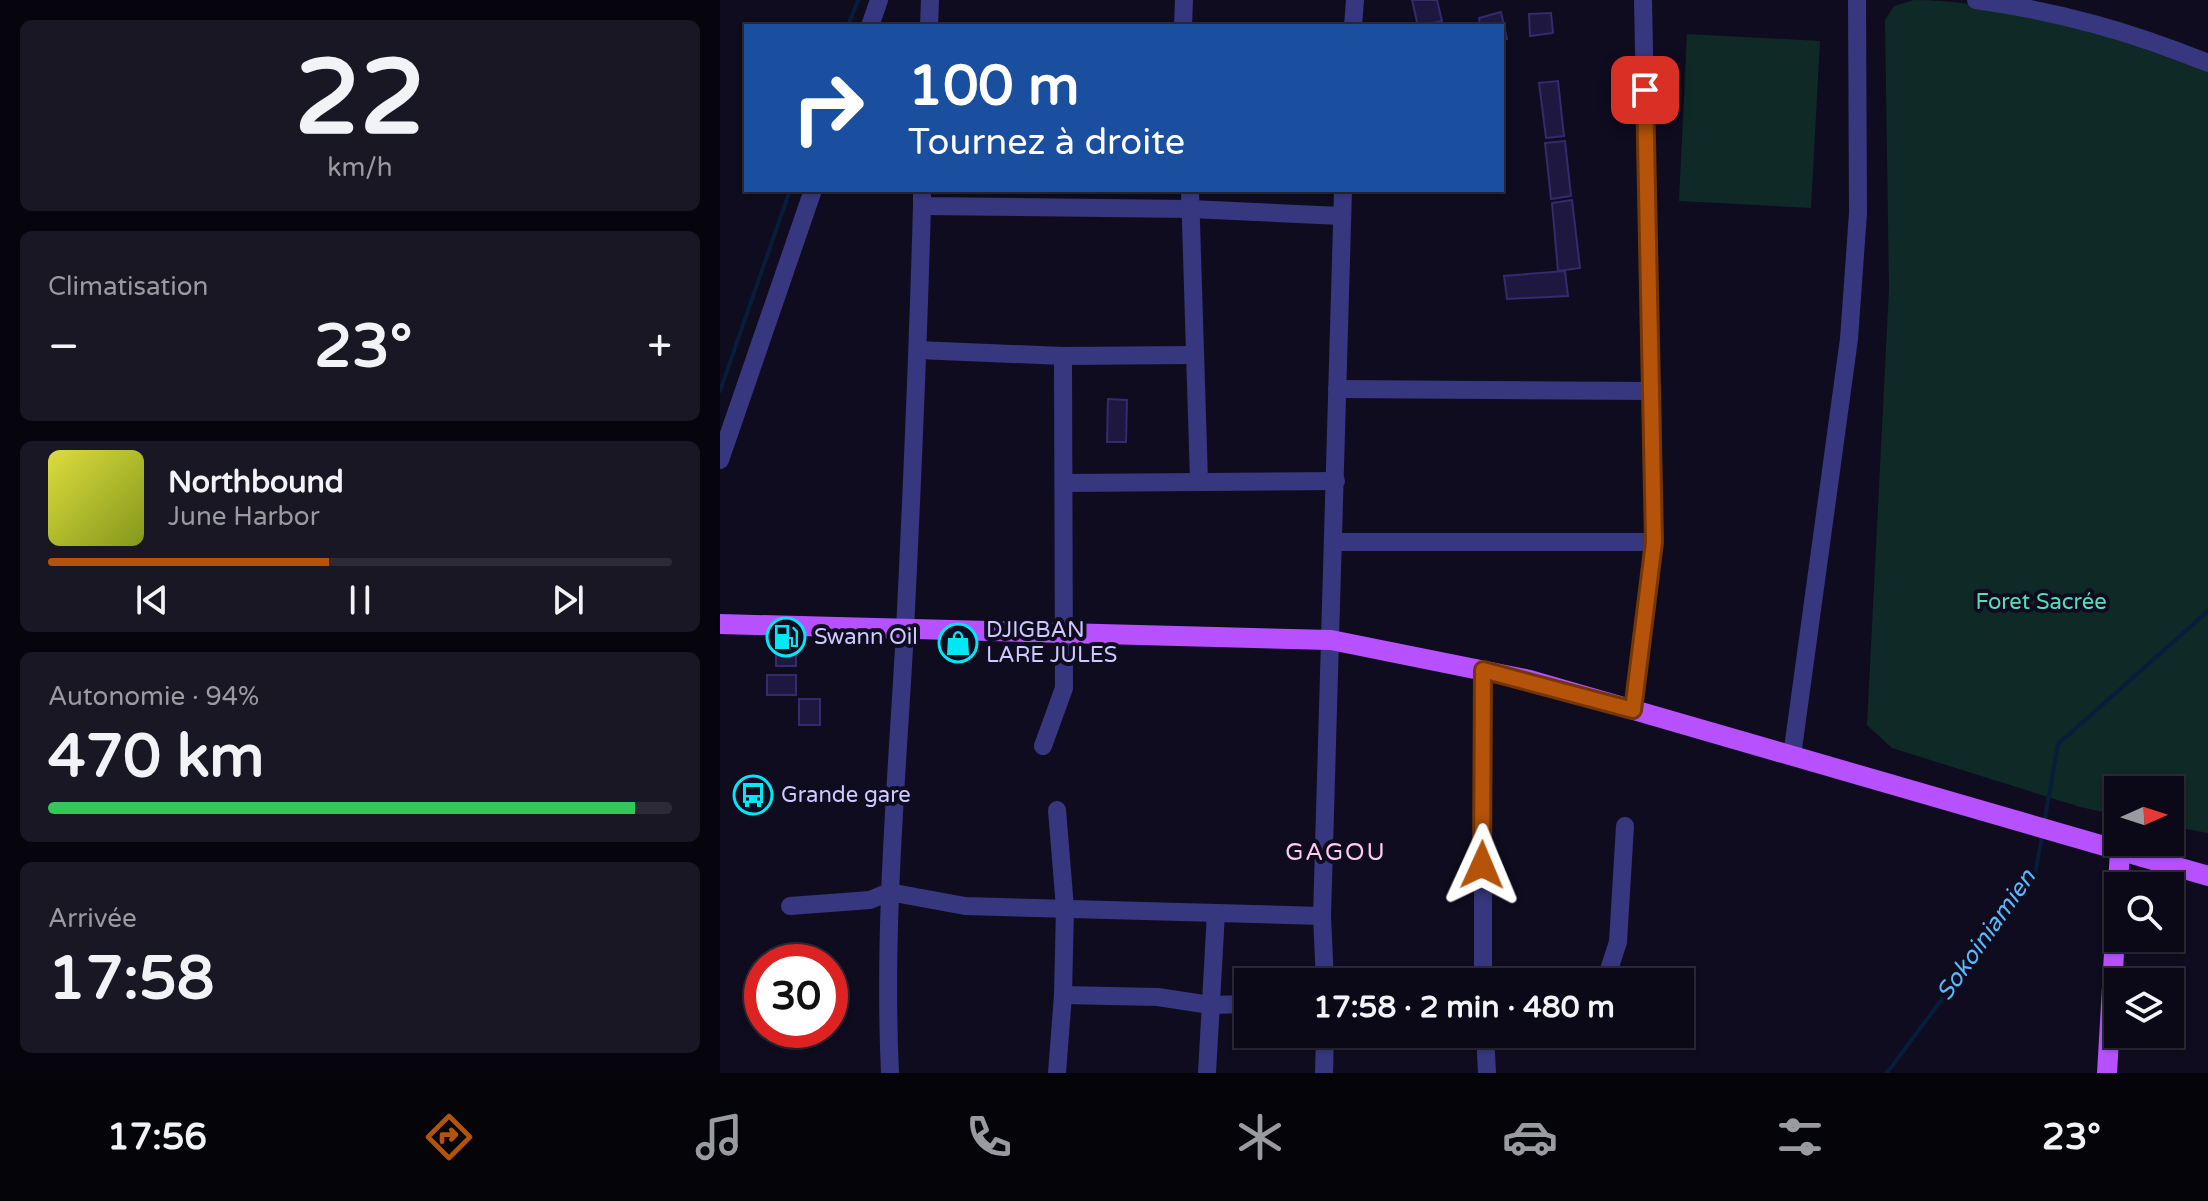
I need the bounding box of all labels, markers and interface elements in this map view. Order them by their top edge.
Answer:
text: 22 [295,37,425,162]
text: 100 m [908,53,1079,120]
icon: right [776,56,880,160]
pin [1611,56,1679,124]
icon: arrive [1623,68,1667,112]
text: Tournez à droite [908,121,1185,164]
text: km/h [327,152,393,183]
text: Climatisation [48,271,208,302]
text: 23° [314,311,412,383]
text: − [48,321,79,374]
text: + [647,321,672,374]
text: Northbound [168,464,344,501]
text: June Harbor [168,501,320,532]
icon: previous [130,578,174,622]
icon: pause [338,578,382,622]
icon: next [546,578,590,622]
park label: Foret Sacrée [1975,589,2107,615]
fuel station icon: Swann Oil [765,616,807,658]
place label: DJIGBAN LARE JULES [986,617,1117,668]
shop icon: DJIGBAN LARE JULES [937,622,979,664]
place label: Swann Oil [814,624,918,650]
text: Autonomie · 94% [48,681,259,712]
text: 470 km [48,721,264,793]
bus stop icon: Grande gare [732,774,774,816]
north arrow [2104,776,2184,856]
map controls [2104,776,2184,1048]
place label: Grande gare [781,782,911,808]
position arrow [1440,823,1524,907]
district label: GAGOU [1285,838,1387,867]
water label: Sokoiniamien [1930,863,2043,1006]
button: search [2104,872,2184,952]
text: Arrivée [48,903,137,934]
text: 17:58 [48,943,214,1015]
speed limit sign: 30 [744,944,848,1048]
button: layers [2104,968,2184,1048]
text: 17:58 · 2 min · 480 m [1313,989,1615,1026]
icon: directions [421,1109,477,1165]
icon: music [691,1109,747,1165]
icon: phone [961,1109,1017,1165]
icon: climate [1232,1109,1288,1165]
icon: car [1502,1109,1558,1165]
icon: filters [1772,1109,1828,1165]
text: 17:56 [107,1116,207,1159]
text: 23° [2042,1116,2101,1159]

